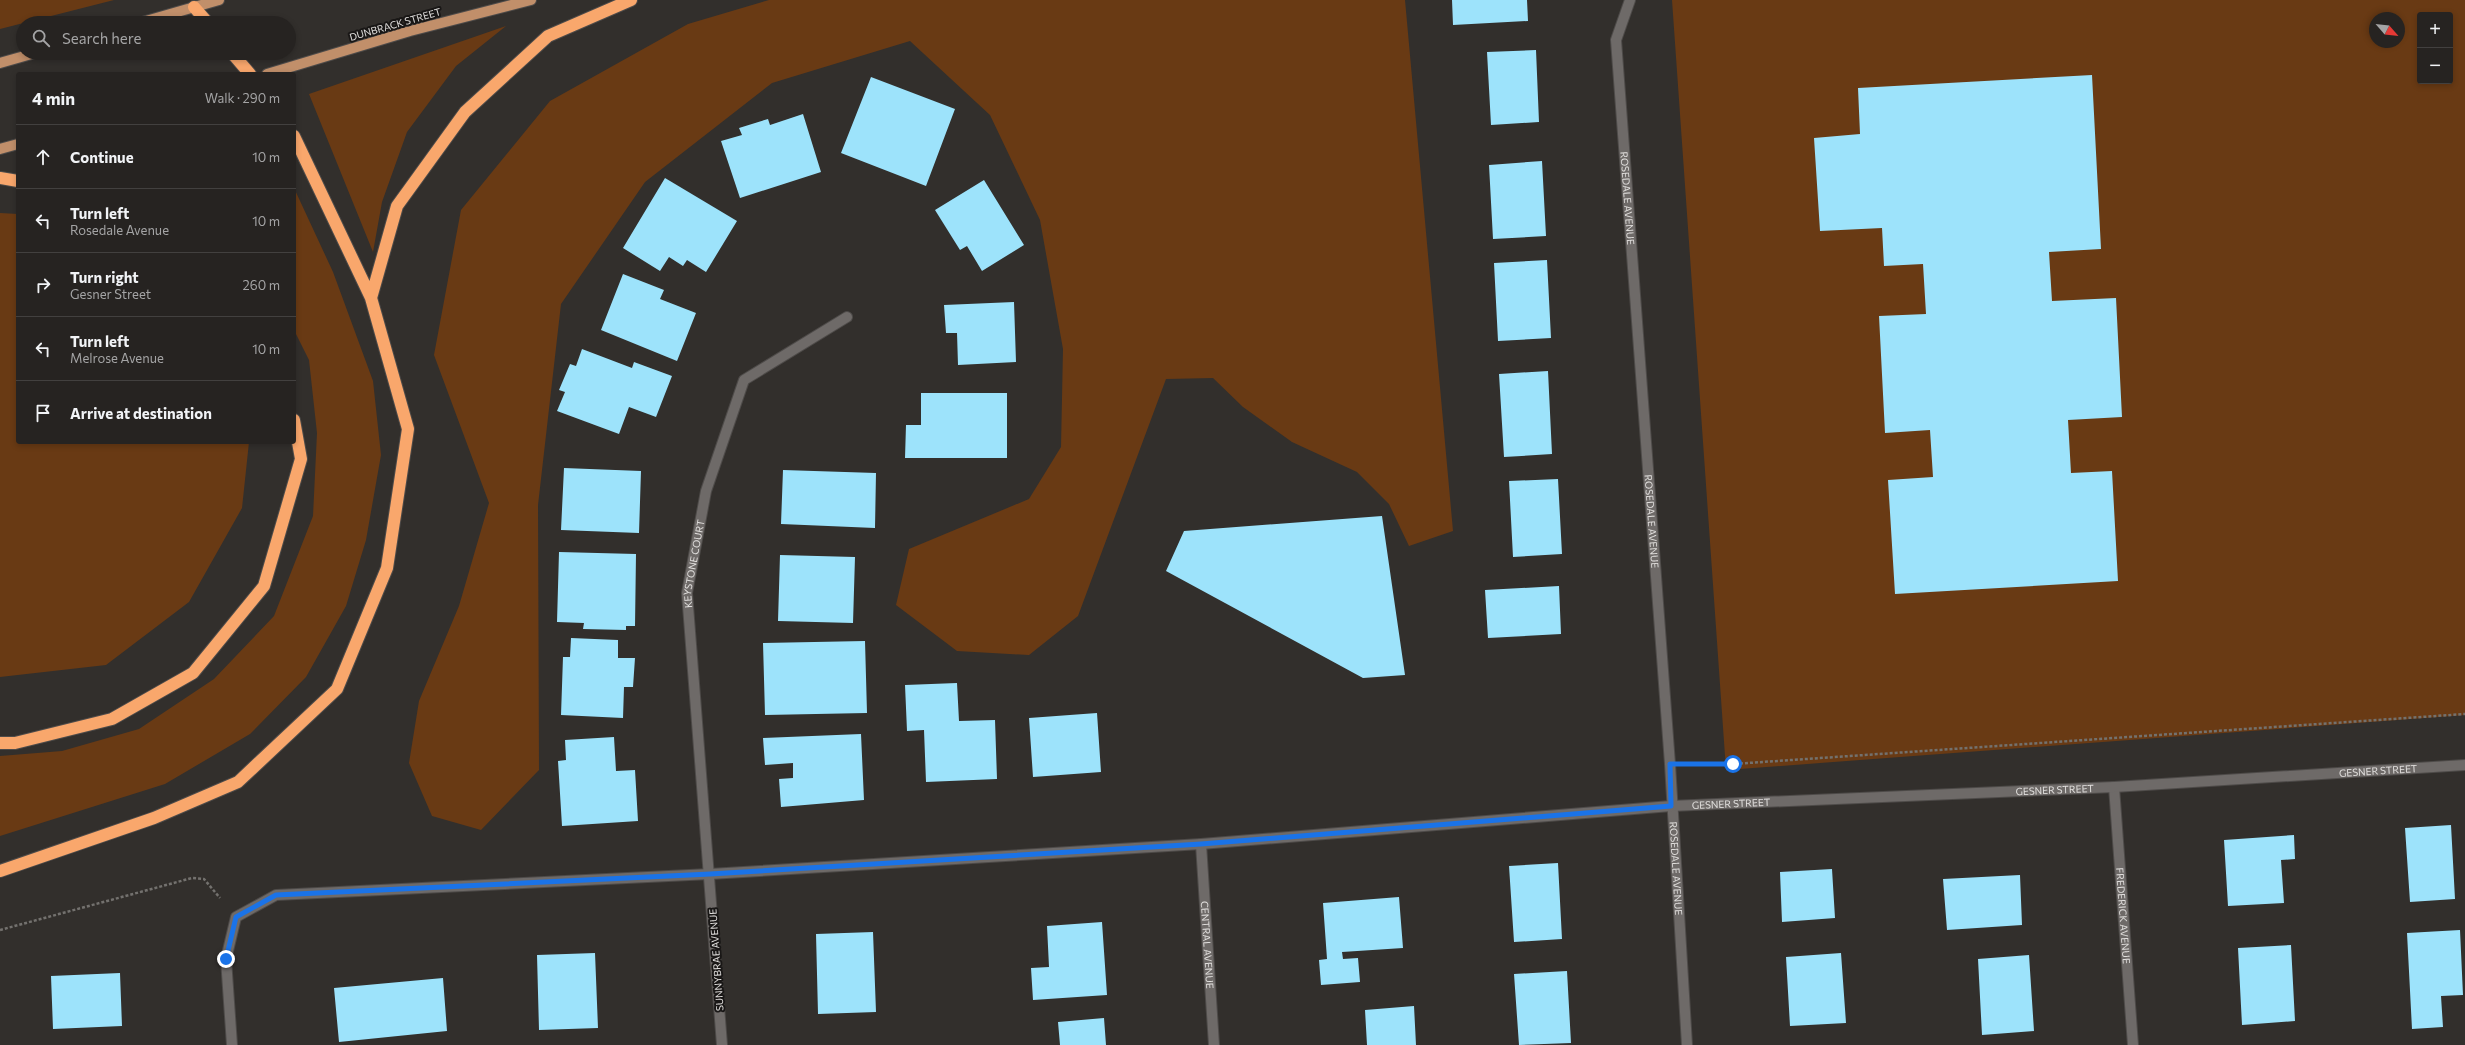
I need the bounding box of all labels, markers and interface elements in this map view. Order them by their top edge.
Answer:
street label: DUNBRACK STREET [348,5,443,43]
north arrow [2369,12,2405,48]
map controls [2417,12,2453,84]
button: + [2417,12,2453,48]
search box [16,16,296,60]
icon: search [30,27,52,49]
text: Search here [62,29,141,47]
button: − [2417,48,2453,84]
text: 4 min [32,88,75,109]
text: Walk · 290 m [205,90,280,106]
icon: ahead [32,146,54,168]
text: Continue [70,148,134,166]
text: 10 m [252,149,280,165]
street label: ROSEDALE AVENUE [1618,151,1637,246]
text: Turn left [70,204,129,222]
icon: left [32,210,54,232]
text: 10 m [252,213,280,229]
text: Rosedale Avenue [70,222,169,238]
text: Turn right [70,268,139,286]
icon: right [32,274,54,296]
text: 260 m [243,277,280,293]
text: Gesner Street [70,286,151,302]
text: Turn left [70,332,129,350]
icon: left [32,338,54,360]
text: 10 m [252,341,280,357]
text: Melrose Avenue [70,350,164,366]
icon: arrive [32,402,54,424]
text: Arrive at destination [70,404,212,422]
street label: ROSEDALE AVENUE [1642,474,1661,569]
street label: KEYSTONE COURT [681,518,707,609]
route start [1724,755,1742,773]
street label: GESNER STREET [2339,762,2418,779]
street label: GESNER STREET [2015,782,2095,797]
street label: GESNER STREET [1692,796,1771,811]
street label: ROSEDALE AVENUE [1667,821,1685,916]
street label: FREDERICK AVENUE [2114,867,2133,964]
street label: CENTRAL AVENUE [1199,901,1216,989]
street label: SUNNYBRAE AVENUE [706,908,726,1012]
route end [217,950,235,968]

